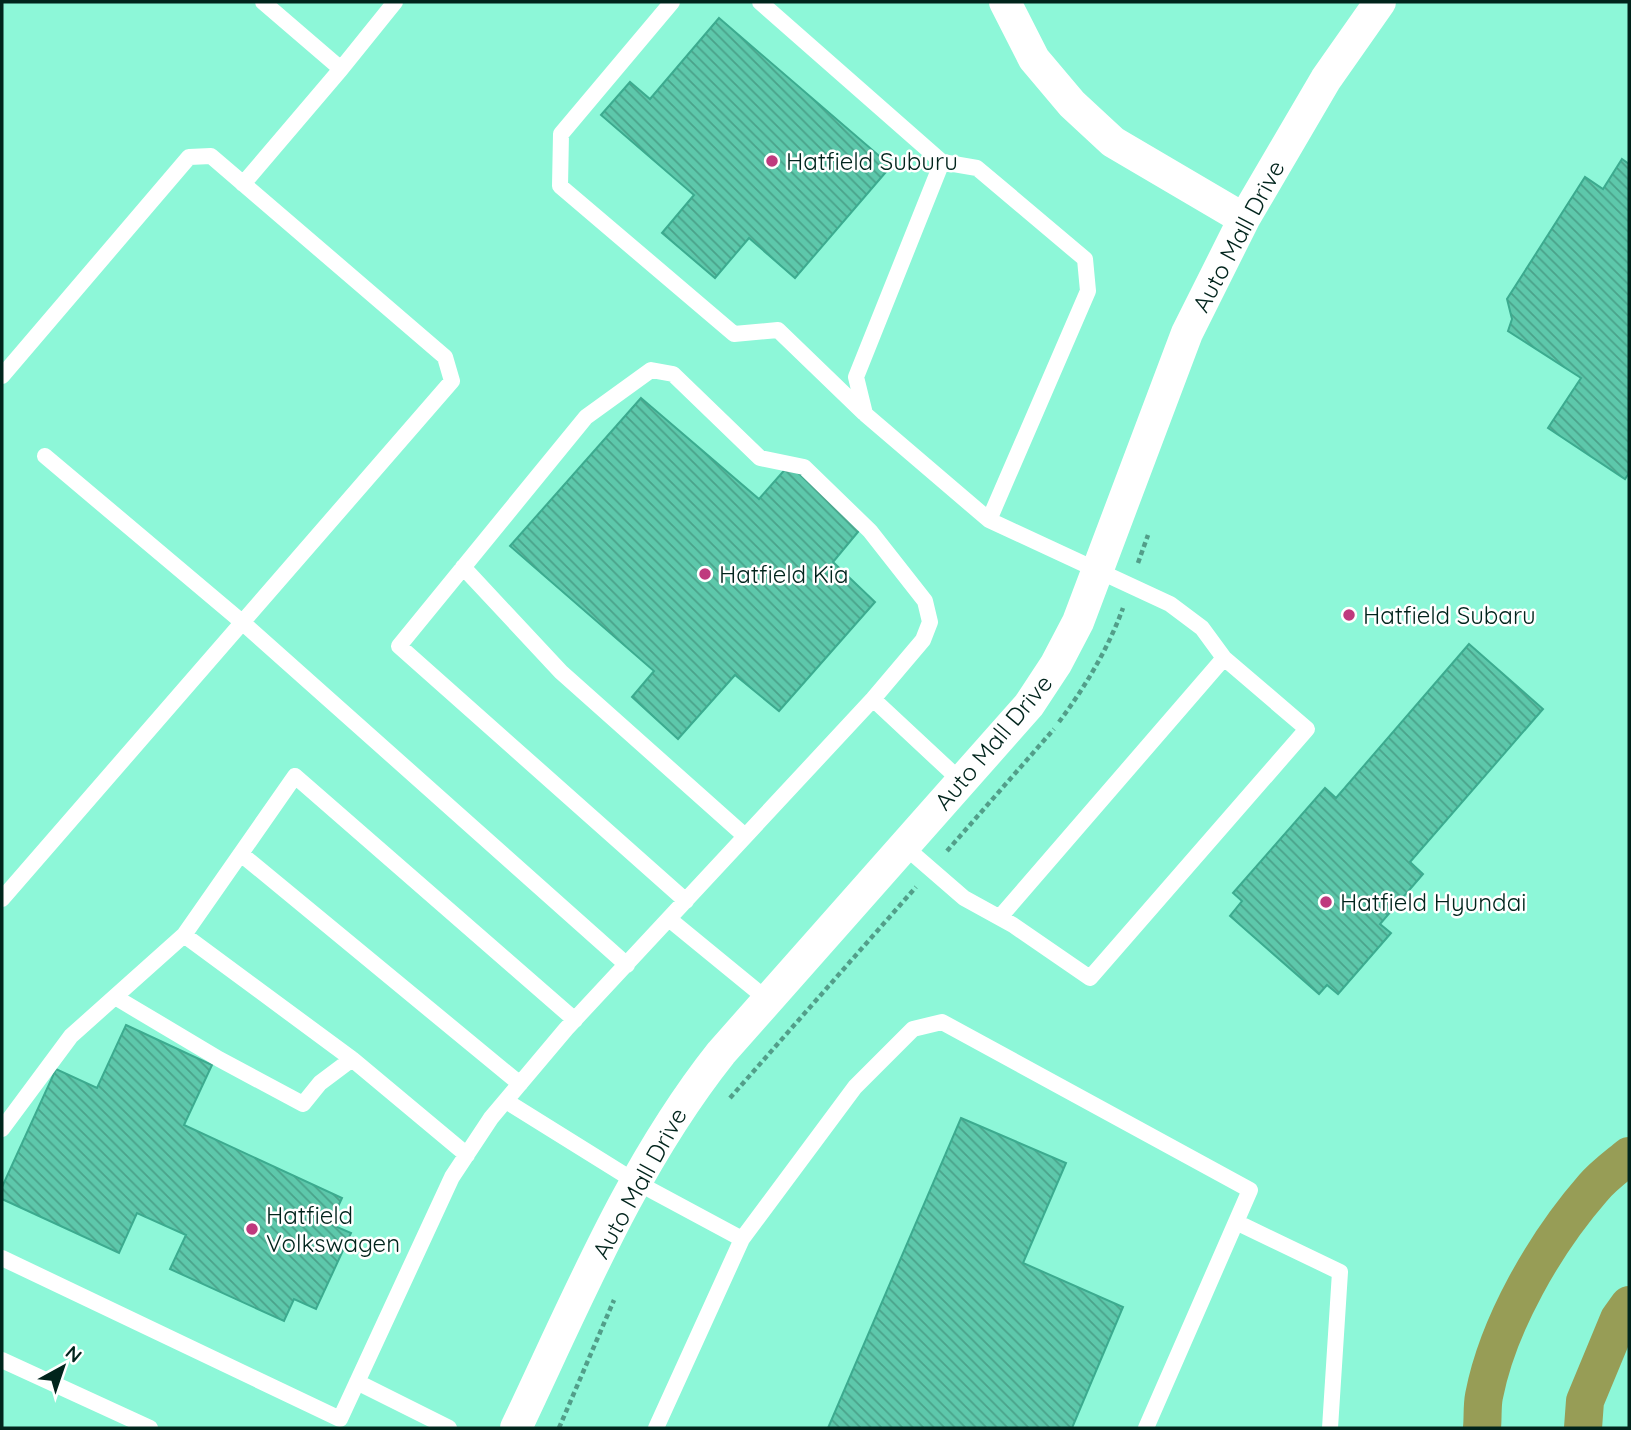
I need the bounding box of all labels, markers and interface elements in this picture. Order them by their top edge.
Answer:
place label: Hatfield Suburu [786,146,958,176]
marker: Hatfield Suburu [764,153,780,169]
street label: Auto Mall Drive [1185,155,1291,317]
place label: Hatfield Kia [719,559,849,589]
marker: Hatfield Kia [697,566,713,582]
place label: Hatfield Subaru [1363,600,1536,630]
marker: Hatfield Subaru [1341,607,1357,623]
street label: Auto Mall Drive [928,668,1058,816]
place label: Hatfield Hyundai [1340,887,1526,917]
marker: Hatfield Hyundai [1318,894,1334,910]
street label: Auto Mall Drive [585,1102,693,1264]
place label: Hatfield Volkswagen [266,1200,400,1258]
marker: Hatfield Volkswagen [244,1221,260,1237]
north arrow [28,1332,98,1402]
text: N [61,1340,87,1368]

